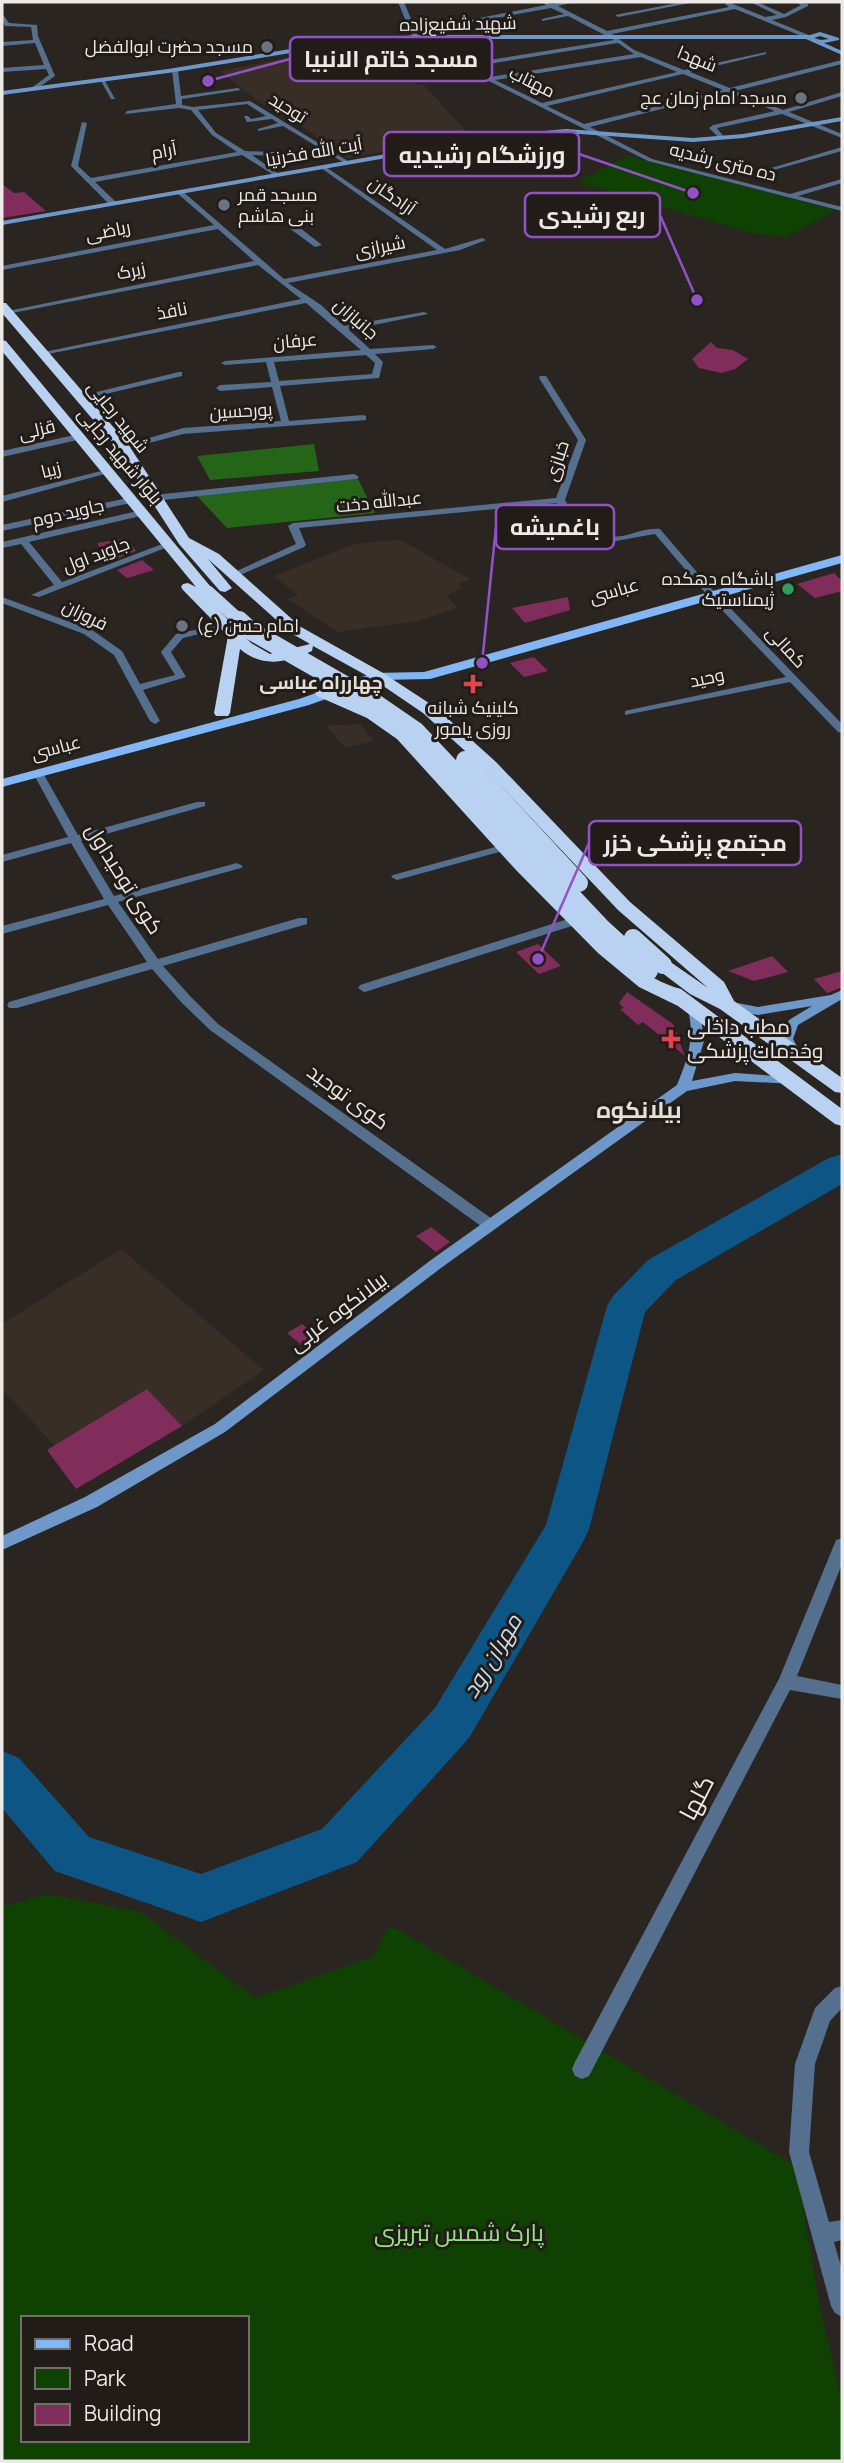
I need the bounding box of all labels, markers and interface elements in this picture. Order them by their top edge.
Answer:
street label: شهید شفیع‌زاده [399,10,517,37]
place label: مسجد حضرت ابوالفضل [85,34,253,58]
callout: مسجد خاتم الانبیا [290,37,492,81]
marker: مسجد حضرت ابوالفضل [259,39,275,55]
street label: شهدا [674,39,721,77]
text: مسجد خاتم الانبیا [304,42,478,75]
street label: مهتاب [505,60,559,102]
place label: مسجد امام زمان عج [640,85,787,110]
street label: توحید [265,86,312,128]
marker: مسجد امام زمان عج [793,90,809,106]
street label: آیت الله فخرنیا [264,131,364,171]
callout: ورزشگاه رشیدیه [384,132,579,176]
street label: آرام [149,136,179,165]
street label: ده متری رشدیه [667,136,779,186]
text: ورزشگاه رشیدیه [399,138,565,170]
street label: آزادگان [364,170,421,220]
place label: مسجد قمر بنی هاشم [237,182,318,228]
callout: ربع رشیدی [525,193,660,237]
marker: مسجد قمر بنی هاشم [216,197,232,213]
text: ربع رشیدی [539,198,645,231]
street label: ریاضی [83,214,132,246]
street label: شیرازی [352,229,407,263]
street label: زیرک [114,255,147,285]
street label: جانبازان [329,292,384,344]
street label: نافذ [154,295,189,325]
street label: عرفان [272,326,318,354]
street label: شهید رجایی [82,375,155,457]
street label: پورحسین [209,396,273,425]
street label: بلوار شهید رجایی [73,402,169,509]
street label: قزلی [16,413,58,445]
street label: خبازی [538,437,574,484]
street label: زیبا [38,455,63,483]
street label: عبدالله دخت [335,485,423,517]
street label: جاوید دوم [30,492,106,533]
callout: باغمیشه [496,505,614,549]
text: باغمیشه [510,510,600,542]
street label: جاوید اول [59,530,133,578]
place label: باشگاه دهکده ژیمناستیک [662,566,774,611]
street label: عباسى [586,572,641,609]
marker: باشگاه دهکده ژیمناستیک [780,581,796,597]
street label: فروزان [59,593,112,635]
place label: امام حسن (ع) [196,613,299,638]
marker: امام حسن (ع) [174,618,190,634]
street label: کمالی [761,620,812,673]
street label: وحید [687,662,726,692]
district label: چهارراه عباسی [259,669,383,696]
marker: کلینیک شبانه روزی یامور [463,674,483,694]
place label: کلینیک شبانه روزی یامور [427,695,519,740]
street label: عباسى [28,729,83,765]
street label: کوی توحیداول [80,818,170,939]
callout: مجتمع پزشکی خزر [589,821,801,865]
text: مجتمع پزشکی خزر [602,826,787,859]
place label: مطب داخلی وخدمات پزشکی [687,1012,823,1065]
marker: مطب داخلی وخدمات پزشکی [661,1029,681,1049]
street label: کوی توحید [302,1057,395,1135]
district label: بیلانکوه [596,1093,682,1125]
street label: بیلانکوه غربی [282,1265,392,1358]
water label: مهران رود [454,1607,529,1703]
street label: گلها [670,1769,721,1826]
park label: پارک شمس تبریزی [374,2215,545,2249]
legend [21,2316,248,2442]
text: Road [84,2329,134,2357]
text: Park [84,2364,126,2392]
text: Building [84,2399,161,2427]

